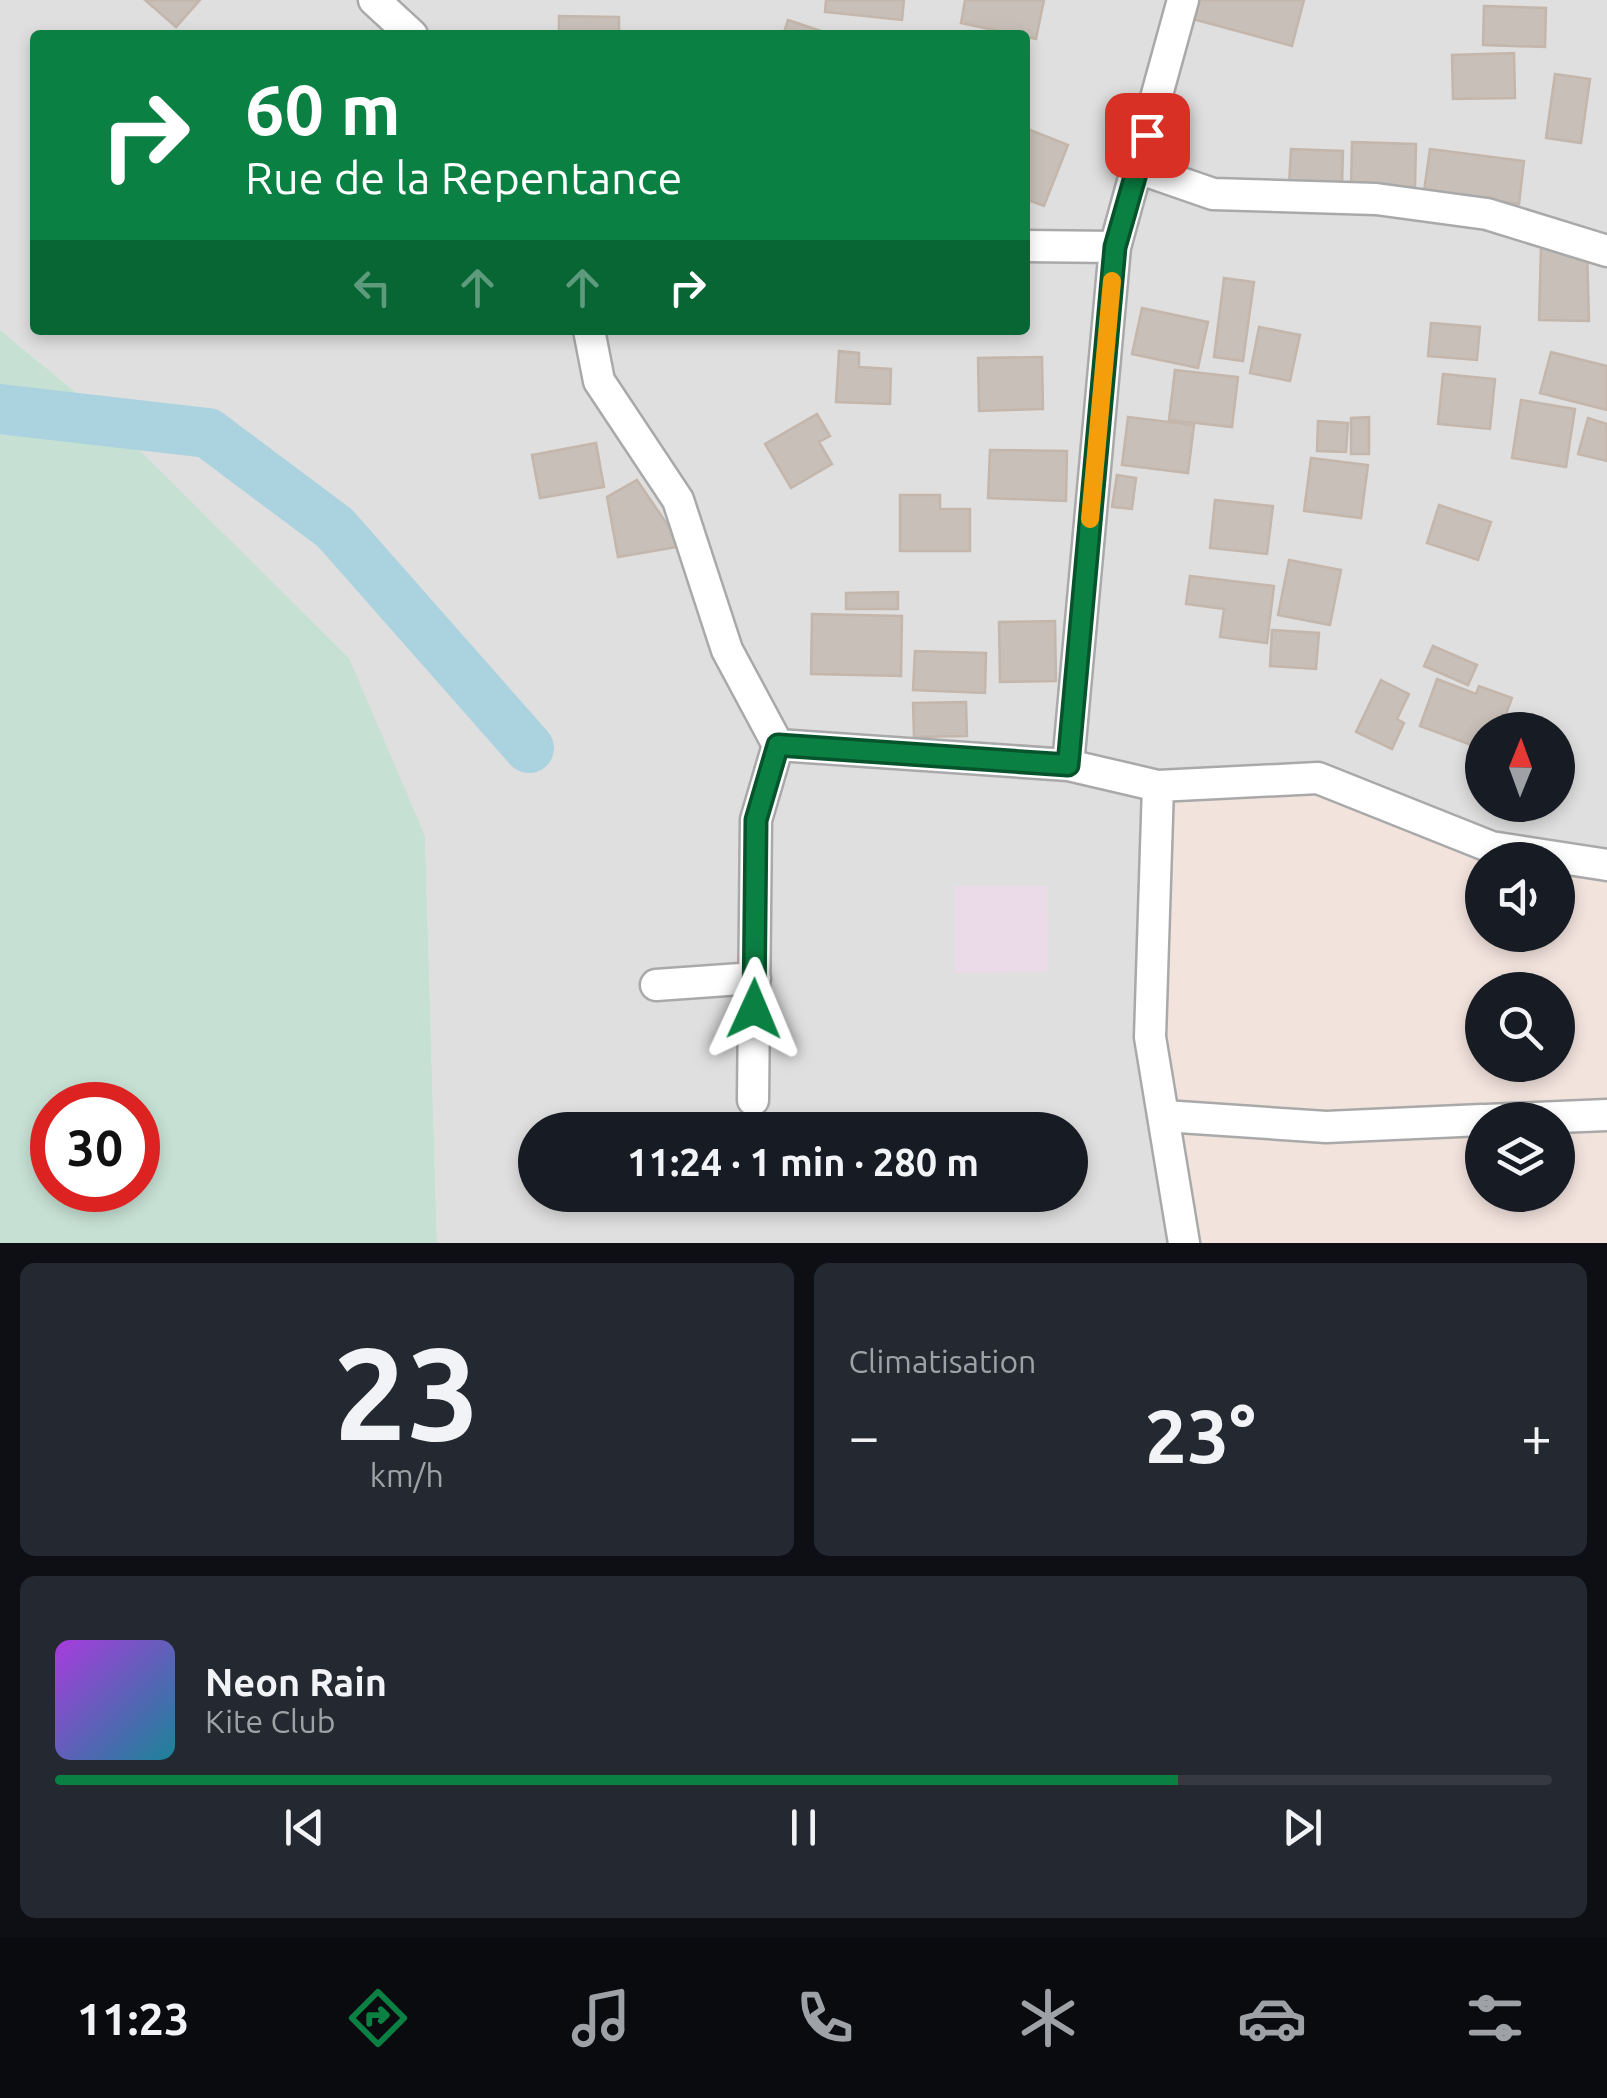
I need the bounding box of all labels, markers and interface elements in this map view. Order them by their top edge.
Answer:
icon: right [80,70,210,200]
text: 60 m [245,70,401,148]
pin [1105,93,1190,178]
icon: arrive [1120,108,1175,163]
text: Rue de la Repentance [245,152,682,203]
icon: left [345,260,400,315]
icon: ahead [450,260,505,315]
icon: ahead [555,260,610,315]
icon: right [660,260,715,315]
north arrow [1465,712,1575,822]
map controls [1465,712,1575,1212]
button: sound [1465,842,1575,952]
position arrow [702,957,806,1061]
button: search [1465,972,1575,1082]
speed limit sign: 30 [30,1082,160,1212]
button: layers [1465,1102,1575,1212]
text: 11:24 · 1 min · 280 m [627,1141,979,1183]
text: 23 [333,1319,480,1465]
text: Climatisation [849,1343,1036,1379]
text: 23° [1145,1393,1256,1477]
text: − [849,1405,880,1466]
text: + [1521,1405,1552,1466]
text: km/h [370,1457,444,1493]
text: Neon Rain [205,1661,387,1703]
text: Kite Club [205,1703,335,1739]
icon: previous [277,1800,332,1855]
icon: pause [776,1800,831,1855]
icon: next [1275,1800,1330,1855]
icon: directions [343,1983,413,2053]
icon: music [566,1983,636,2053]
icon: phone [790,1983,860,2053]
icon: climate [1013,1983,1083,2053]
icon: car [1237,1983,1307,2053]
icon: filters [1460,1983,1530,2053]
text: 11:23 [77,1993,189,2044]

